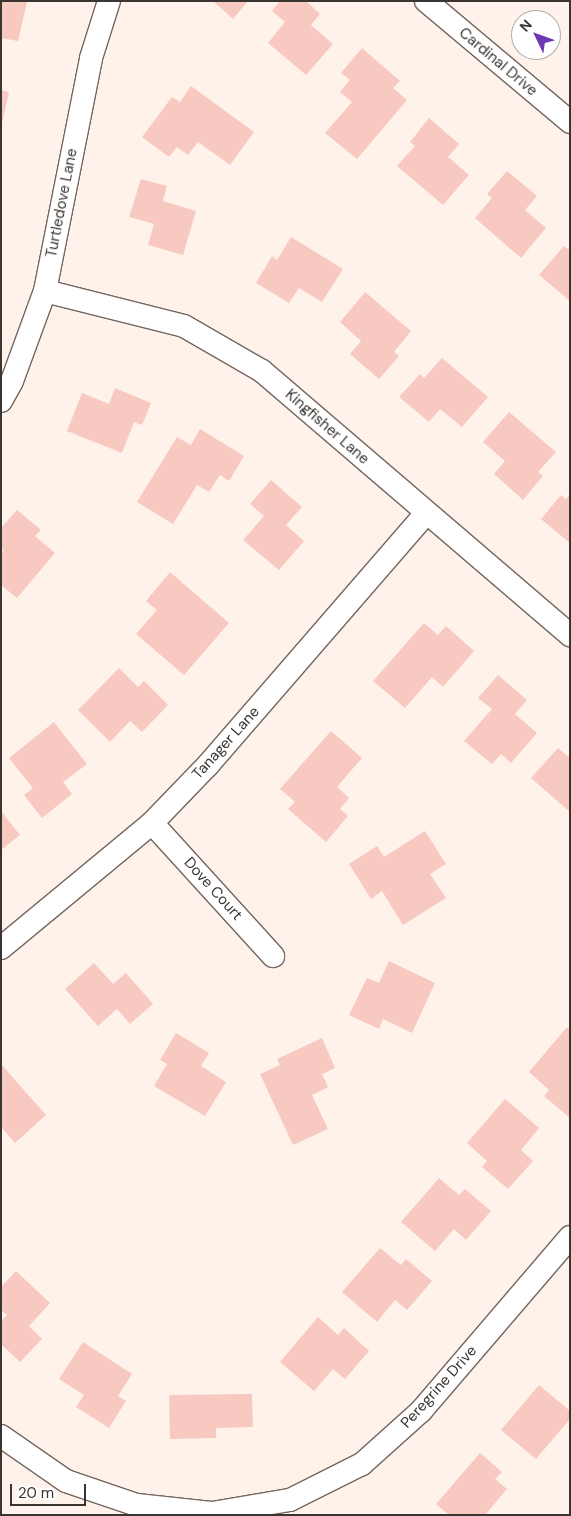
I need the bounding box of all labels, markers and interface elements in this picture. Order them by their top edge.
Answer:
north arrow [511,10,561,60]
text: N [515,16,536,35]
street label: Cardinal Drive [455,24,541,100]
street label: Turtledove Lane [43,147,81,259]
street label: Kingfisher Lane [281,386,373,468]
street label: Tanager Lane [189,703,263,783]
street label: Dove Court [180,854,246,924]
street label: Peregrine Drive [397,1342,481,1432]
scale bar [12,1474,89,1506]
text: 20 m [18,1483,54,1503]

